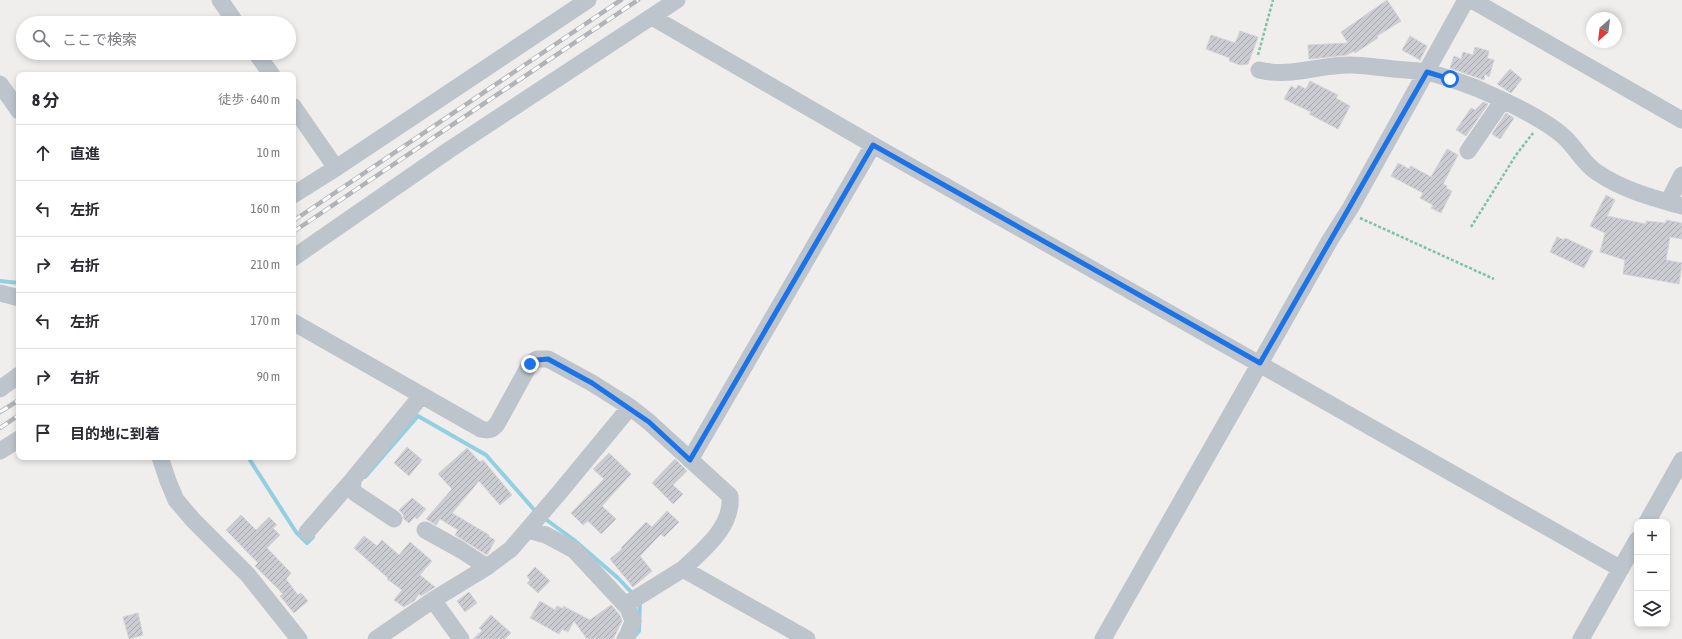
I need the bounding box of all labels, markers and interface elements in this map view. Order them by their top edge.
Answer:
north arrow [1586,12,1622,48]
search box [16,16,296,60]
icon: search [30,27,52,49]
text: ここで検索 [62,31,137,48]
route start [1441,70,1459,88]
text: 8 分 [32,90,59,110]
text: 徒歩 · 640 m [218,92,280,107]
icon: ahead [32,142,54,164]
text: 直進 [70,145,100,162]
text: 10 m [257,145,280,160]
icon: left [32,198,54,220]
text: 左折 [70,201,100,218]
text: 160 m [251,201,280,216]
icon: right [32,254,54,276]
text: 右折 [70,257,100,274]
text: 210 m [251,257,280,272]
icon: left [32,310,54,332]
text: 左折 [70,313,100,330]
text: 170 m [251,313,280,328]
route end [521,355,539,373]
icon: right [32,366,54,388]
text: 右折 [70,369,100,386]
text: 90 m [257,369,280,384]
icon: arrive [32,422,54,444]
text: 目的地に到着 [70,425,160,442]
map controls [1634,519,1670,627]
button: + [1634,519,1670,555]
button: − [1634,555,1670,591]
button: layers [1634,591,1670,627]

